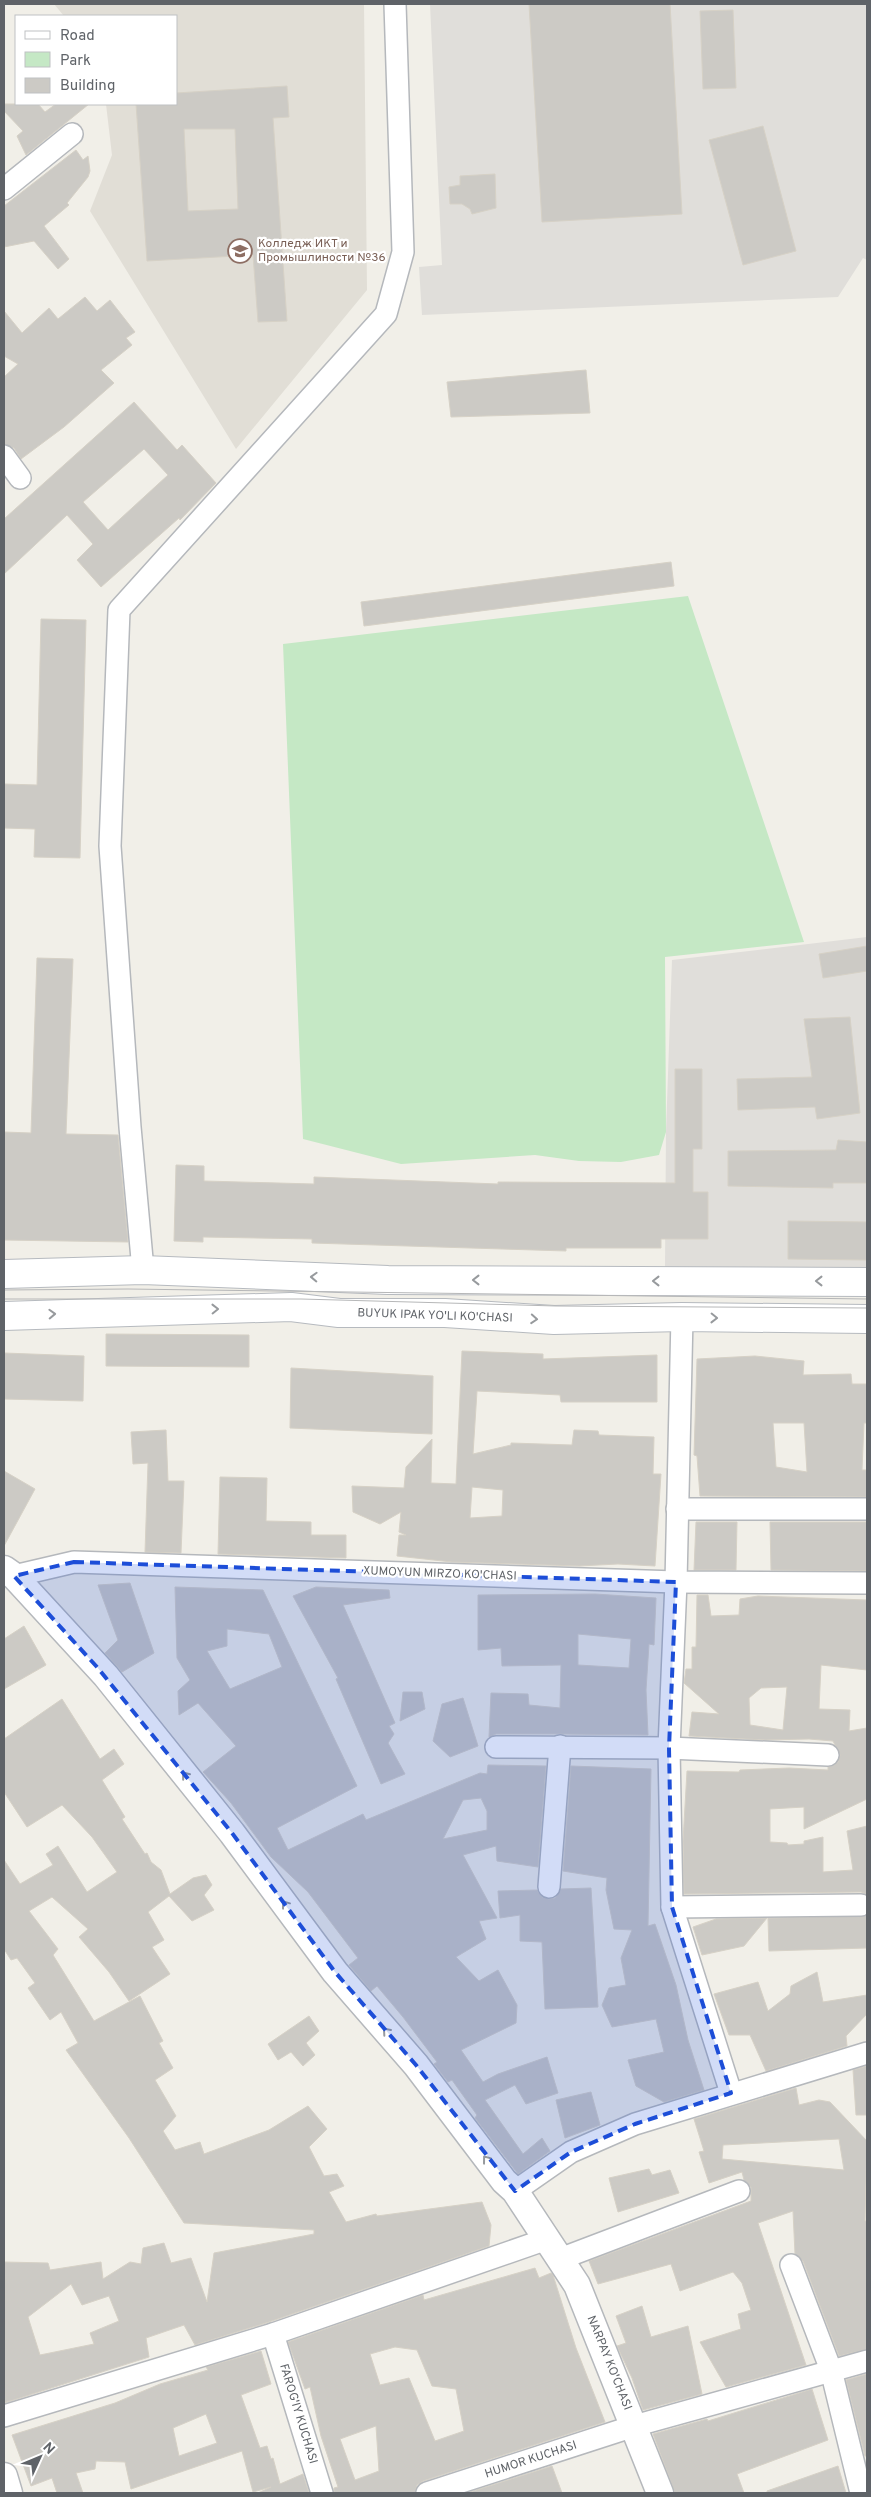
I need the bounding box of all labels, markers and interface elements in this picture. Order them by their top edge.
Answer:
legend [15,15,178,105]
text: Road [60,27,95,46]
text: Park [60,52,91,71]
text: Building [60,77,115,96]
place label: Колледж ИКТ и Промышлиности №36 [258,236,386,266]
school or university icon: Колледж ИКТ и Промышлиности №36 [227,238,253,264]
one-way arrow [309,1272,317,1283]
one-way arrow [472,1275,480,1285]
one-way arrow [652,1276,660,1286]
one-way arrow [814,1276,822,1286]
one-way arrow [211,1303,219,1314]
street label: BUYUK IPAK YO'LI KO'CHASI [357,1305,513,1327]
one-way arrow [49,1309,57,1319]
one-way arrow [531,1313,539,1324]
one-way arrow [710,1313,718,1323]
street label: XUMOYUN MIRZO KO'CHASI [363,1563,517,1585]
one-way arrow [182,1772,191,1781]
one-way arrow [282,1901,290,1910]
one-way arrow [383,2027,392,2036]
one-way arrow [484,2156,492,2165]
street label: NARPAY KO'CHASI [583,2313,635,2413]
street label: FAROG'IY KUCHASI [275,2362,321,2466]
north arrow [15,2432,65,2482]
street label: HUMOR KUCHASI [483,2438,579,2482]
text: N [39,2439,58,2459]

